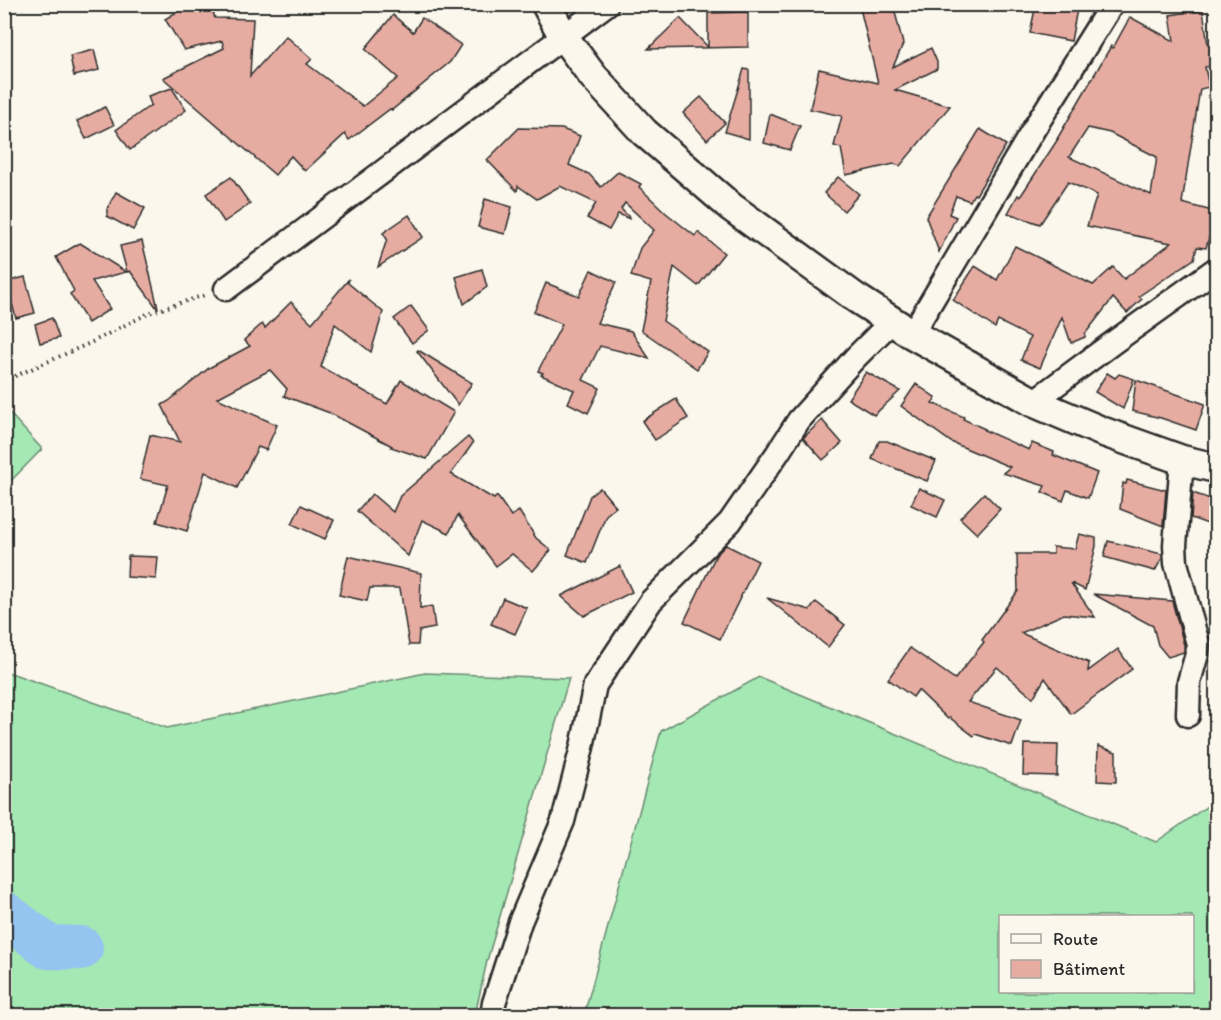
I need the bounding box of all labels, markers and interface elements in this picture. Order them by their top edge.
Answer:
legend [999,915,1194,993]
text: Route [1053,928,1098,950]
text: Bâtiment [1053,958,1126,980]

